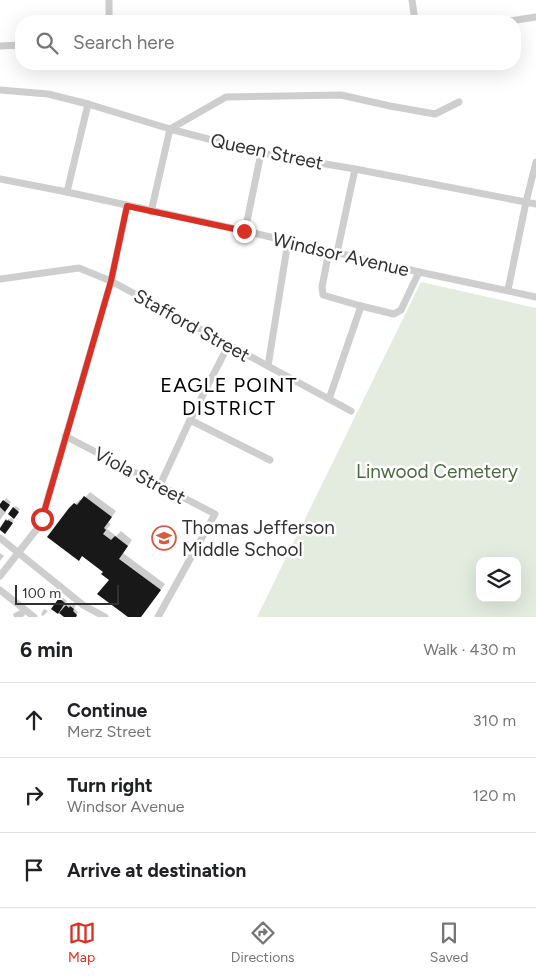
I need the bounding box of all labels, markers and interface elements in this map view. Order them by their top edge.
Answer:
search box [15,15,521,70]
icon: search [33,29,61,57]
text: Search here [73,31,175,54]
street label: Queen Street [208,128,325,175]
route end [233,220,256,243]
street label: Windsor Avenue [270,228,412,281]
street label: Stafford Street [130,284,254,367]
district label: EAGLE POINT DISTRICT [160,373,298,420]
street label: Viola Street [90,442,189,509]
park label: Linwood Cemetery [356,460,518,483]
route start [31,508,54,531]
place label: Thomas Jefferson Middle School [182,516,335,561]
school or university icon: Thomas Jefferson Middle School [151,525,177,551]
map controls [476,557,521,602]
button: layers [476,557,521,602]
scale bar [15,582,119,605]
text: 100 m [22,585,61,602]
text: 6 min [20,637,73,662]
text: Walk · 430 m [423,640,516,659]
text: Continue [67,699,147,722]
icon: ahead [20,706,48,734]
text: 310 m [473,711,516,730]
text: Merz Street [67,722,151,741]
text: Turn right [67,774,153,797]
icon: right [20,781,48,809]
text: 120 m [473,786,516,805]
text: Windsor Avenue [67,797,185,816]
icon: arrive [20,856,48,884]
text: Arrive at destination [67,859,246,882]
tab: Map [68,919,96,966]
tab: Directions [231,919,295,966]
tab: Saved [430,919,468,966]

